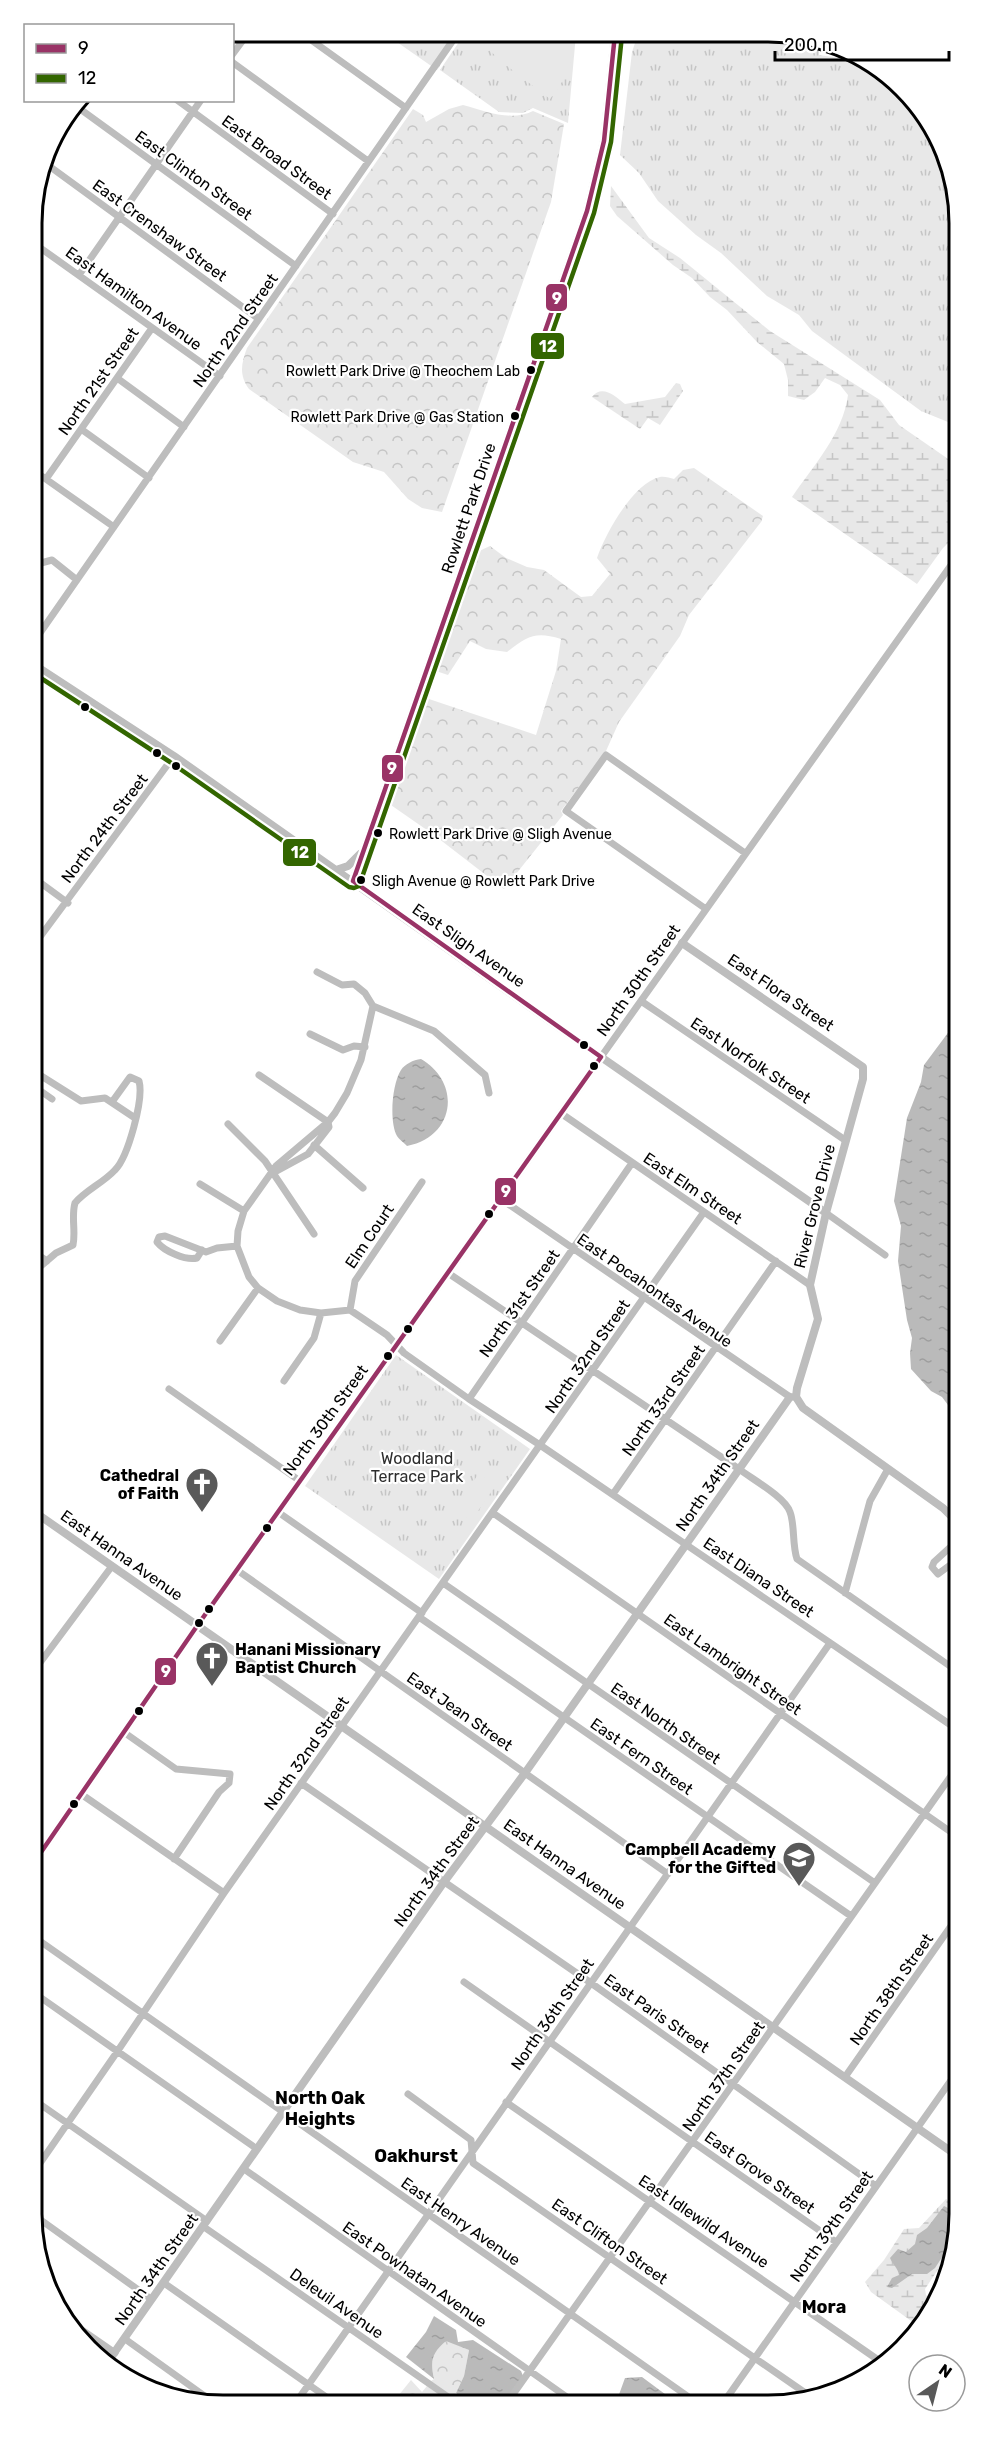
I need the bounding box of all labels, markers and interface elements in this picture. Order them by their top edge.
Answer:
legend [24,24,234,102]
scale bar [775,24,949,62]
text: 200 m [784,34,838,56]
text: 9 [78,37,89,59]
text: 12 [78,67,96,89]
street label: East Broad Street [218,111,335,204]
street label: East Clinton Street [131,127,256,224]
street label: East Crenshaw Street [89,175,231,286]
street label: East Hamilton Avenue [62,243,206,354]
street label: North 22nd Street [189,270,282,391]
line badge: 9 [545,283,568,312]
text: 9 [552,289,562,308]
street label: North 21st Street [54,324,143,439]
line badge: 12 [530,332,565,360]
text: 12 [539,337,557,356]
place label: Rowlett Park Drive @ Theochem Lab [286,363,520,380]
marker: Rowlett Park Drive @ Theochem Lab [525,364,537,376]
place label: Rowlett Park Drive @ Gas Station [291,409,504,426]
marker: Rowlett Park Drive @ Gas Station [509,410,521,422]
street label: Rowlett Park Drive [437,440,500,576]
unlabelled marker [79,701,91,713]
unlabelled marker [151,747,163,759]
line badge: 9 [381,754,404,783]
text: 9 [387,759,397,778]
unlabelled marker [170,760,182,772]
street label: North 24th Street [57,770,152,887]
place label: Rowlett Park Drive @ Sligh Avenue [389,826,612,843]
marker: Rowlett Park Drive @ Sligh Avenue [372,827,384,839]
line badge: 12 [282,838,317,867]
text: 12 [291,843,309,862]
place label: Sligh Avenue @ Rowlett Park Drive [372,873,595,890]
marker: Sligh Avenue @ Rowlett Park Drive [355,874,367,886]
street label: East Sligh Avenue [409,899,529,991]
street label: North 30th Street [593,921,684,1040]
street label: East Flora Street [724,950,838,1035]
street label: East Norfolk Street [687,1013,814,1108]
unlabelled marker [578,1039,590,1051]
unlabelled marker [588,1060,600,1072]
street label: River Grove Drive [790,1142,839,1270]
street label: East Elm Street [640,1148,746,1228]
line badge: 9 [494,1177,517,1206]
text: 9 [501,1182,511,1201]
street label: Elm Court [341,1200,398,1272]
unlabelled marker [483,1208,495,1220]
street label: East Pocahontas Avenue [573,1230,736,1351]
street label: North 31st Street [475,1246,564,1361]
street label: North 32nd Street [541,1296,634,1417]
unlabelled marker [402,1323,414,1335]
street label: North 33rd Street [618,1341,709,1459]
unlabelled marker [382,1350,394,1362]
street label: North 30th Street [279,1361,372,1479]
street label: North 34th Street [672,1416,763,1535]
park label: Woodland Terrace Park [371,1449,464,1486]
place label: Cathedral of Faith [100,1466,179,1503]
church icon: Cathedral of Faith [184,1466,220,1513]
street label: East Hanna Avenue [57,1506,187,1605]
unlabelled marker [261,1522,273,1534]
street label: East Diana Street [700,1533,818,1621]
unlabelled marker [203,1603,215,1615]
street label: East Lambright Street [660,1610,805,1719]
unlabelled marker [193,1617,205,1629]
church icon: Hanani Missionary Baptist Church [194,1640,230,1687]
place label: Hanani Missionary Baptist Church [235,1640,381,1677]
line badge: 9 [154,1657,177,1686]
text: 9 [161,1662,171,1681]
street label: East Jean Street [403,1668,516,1755]
street label: East North Street [607,1679,724,1768]
street label: North 32nd Street [260,1693,353,1814]
unlabelled marker [133,1705,145,1717]
street label: East Fern Street [587,1714,697,1799]
unlabelled marker [68,1798,80,1810]
street label: North 34th Street [390,1812,483,1930]
street label: East Hanna Avenue [500,1815,630,1914]
place label: Campbell Academy for the Gifted [625,1840,776,1877]
school or university icon: Campbell Academy for the Gifted [781,1840,817,1887]
street label: North 38th Street [846,1930,937,2049]
street label: North 36th Street [507,1955,598,2074]
street label: East Paris Street [600,1970,713,2057]
street label: North 37th Street [678,2017,769,2135]
district label: North Oak Heights [275,2087,365,2130]
street label: East Grove Street [701,2127,819,2218]
district label: Oakhurst [374,2145,458,2167]
street label: North 39th Street [786,2167,877,2286]
street label: East Idlewild Avenue [635,2171,772,2272]
street label: East Henry Avenue [398,2173,524,2270]
street label: East Clifton Street [548,2194,671,2288]
street label: North 34th Street [111,2210,202,2329]
street label: East Powhatan Avenue [339,2217,490,2331]
street label: Deleuil Avenue [286,2264,387,2343]
district label: Mora [802,2296,846,2318]
north arrow [907,2353,967,2413]
text: N [935,2360,955,2382]

